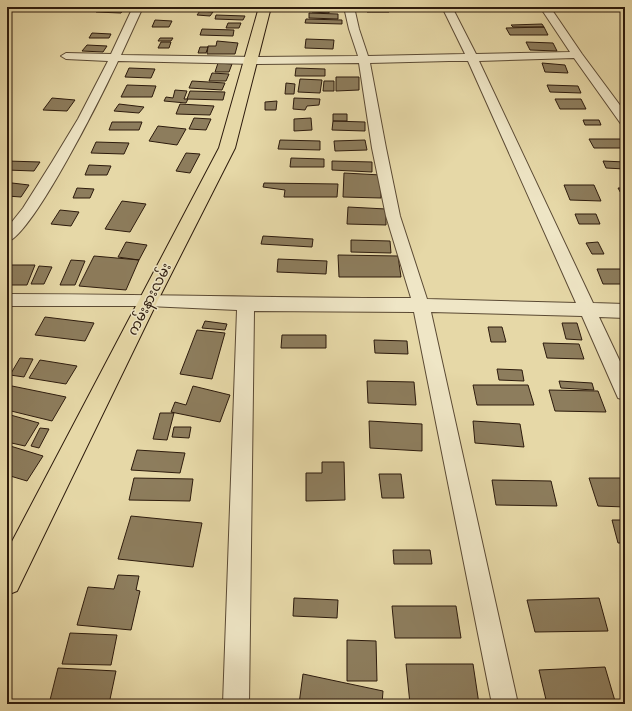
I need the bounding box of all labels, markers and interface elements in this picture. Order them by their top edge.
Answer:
street label: ကမ်းနားလမ်း [122,259,178,340]

